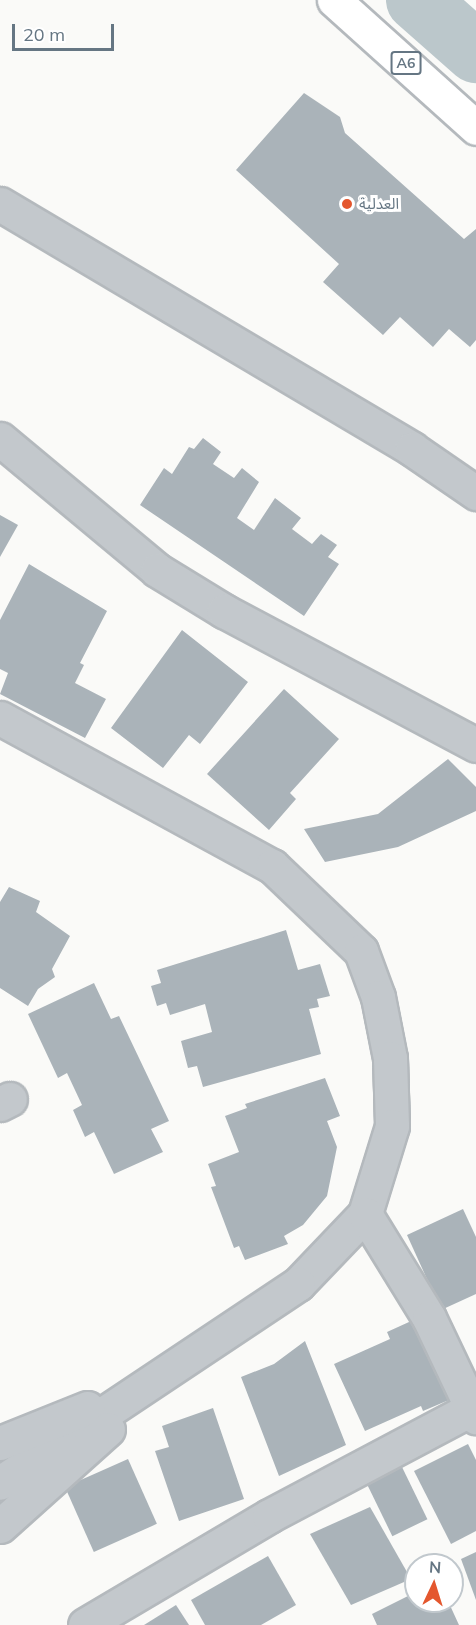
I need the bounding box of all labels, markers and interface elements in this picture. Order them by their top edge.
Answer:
scale bar [15,12,117,50]
text: 20 m [23,23,65,46]
road number: A6 [390,52,422,74]
place label: العدلية [359,195,399,213]
marker: العدلية [340,197,354,211]
north arrow [404,1553,464,1613]
text: N [428,1557,442,1577]

